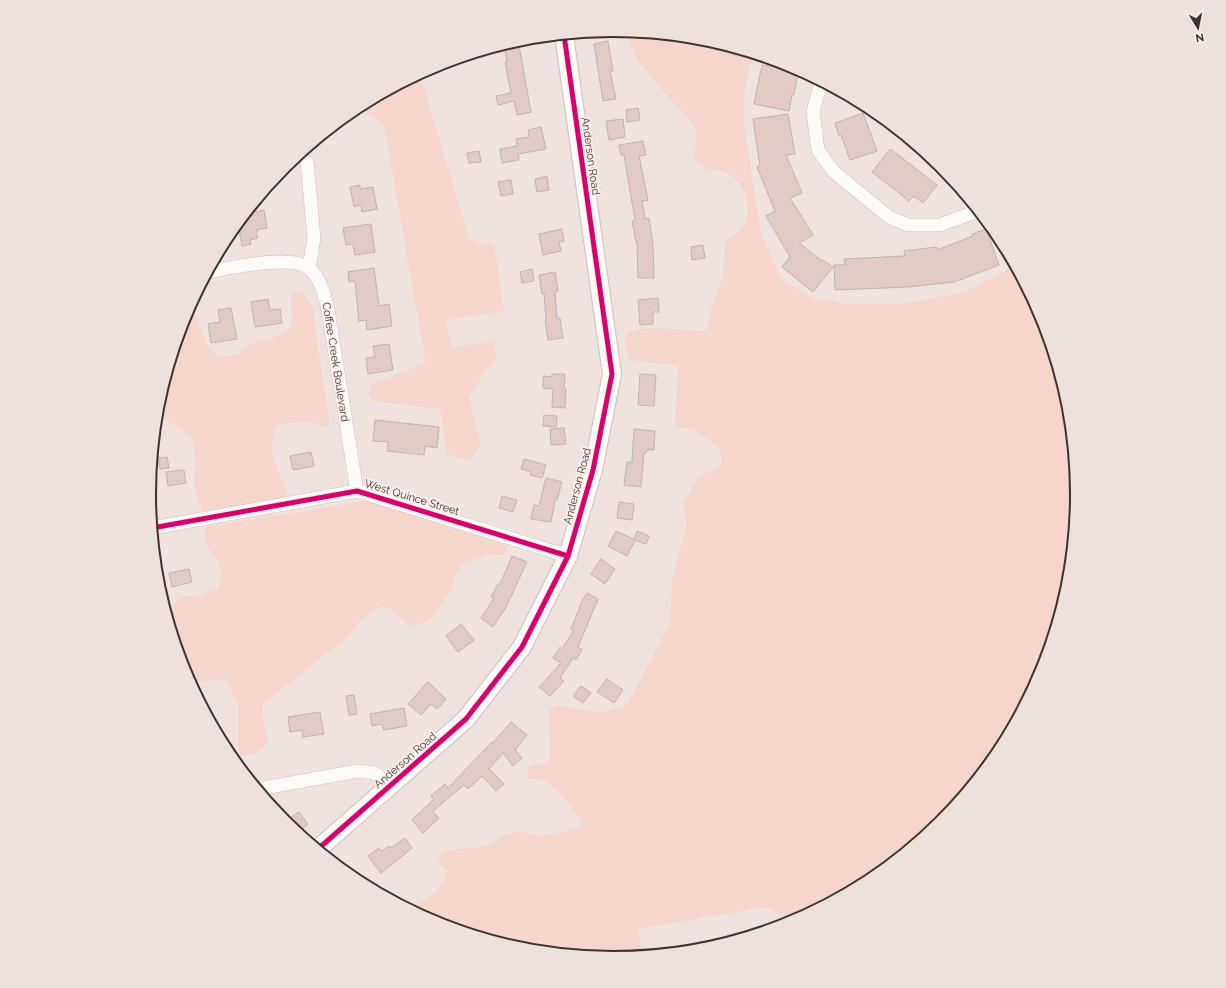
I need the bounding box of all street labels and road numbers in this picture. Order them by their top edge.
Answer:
street label: Anderson Road [579,116,602,196]
street label: Coffee Creek Boulevard [320,301,351,423]
street label: Anderson Road [561,446,594,526]
street label: West Quince Street [363,477,461,518]
street label: Anderson Road [371,730,439,791]

